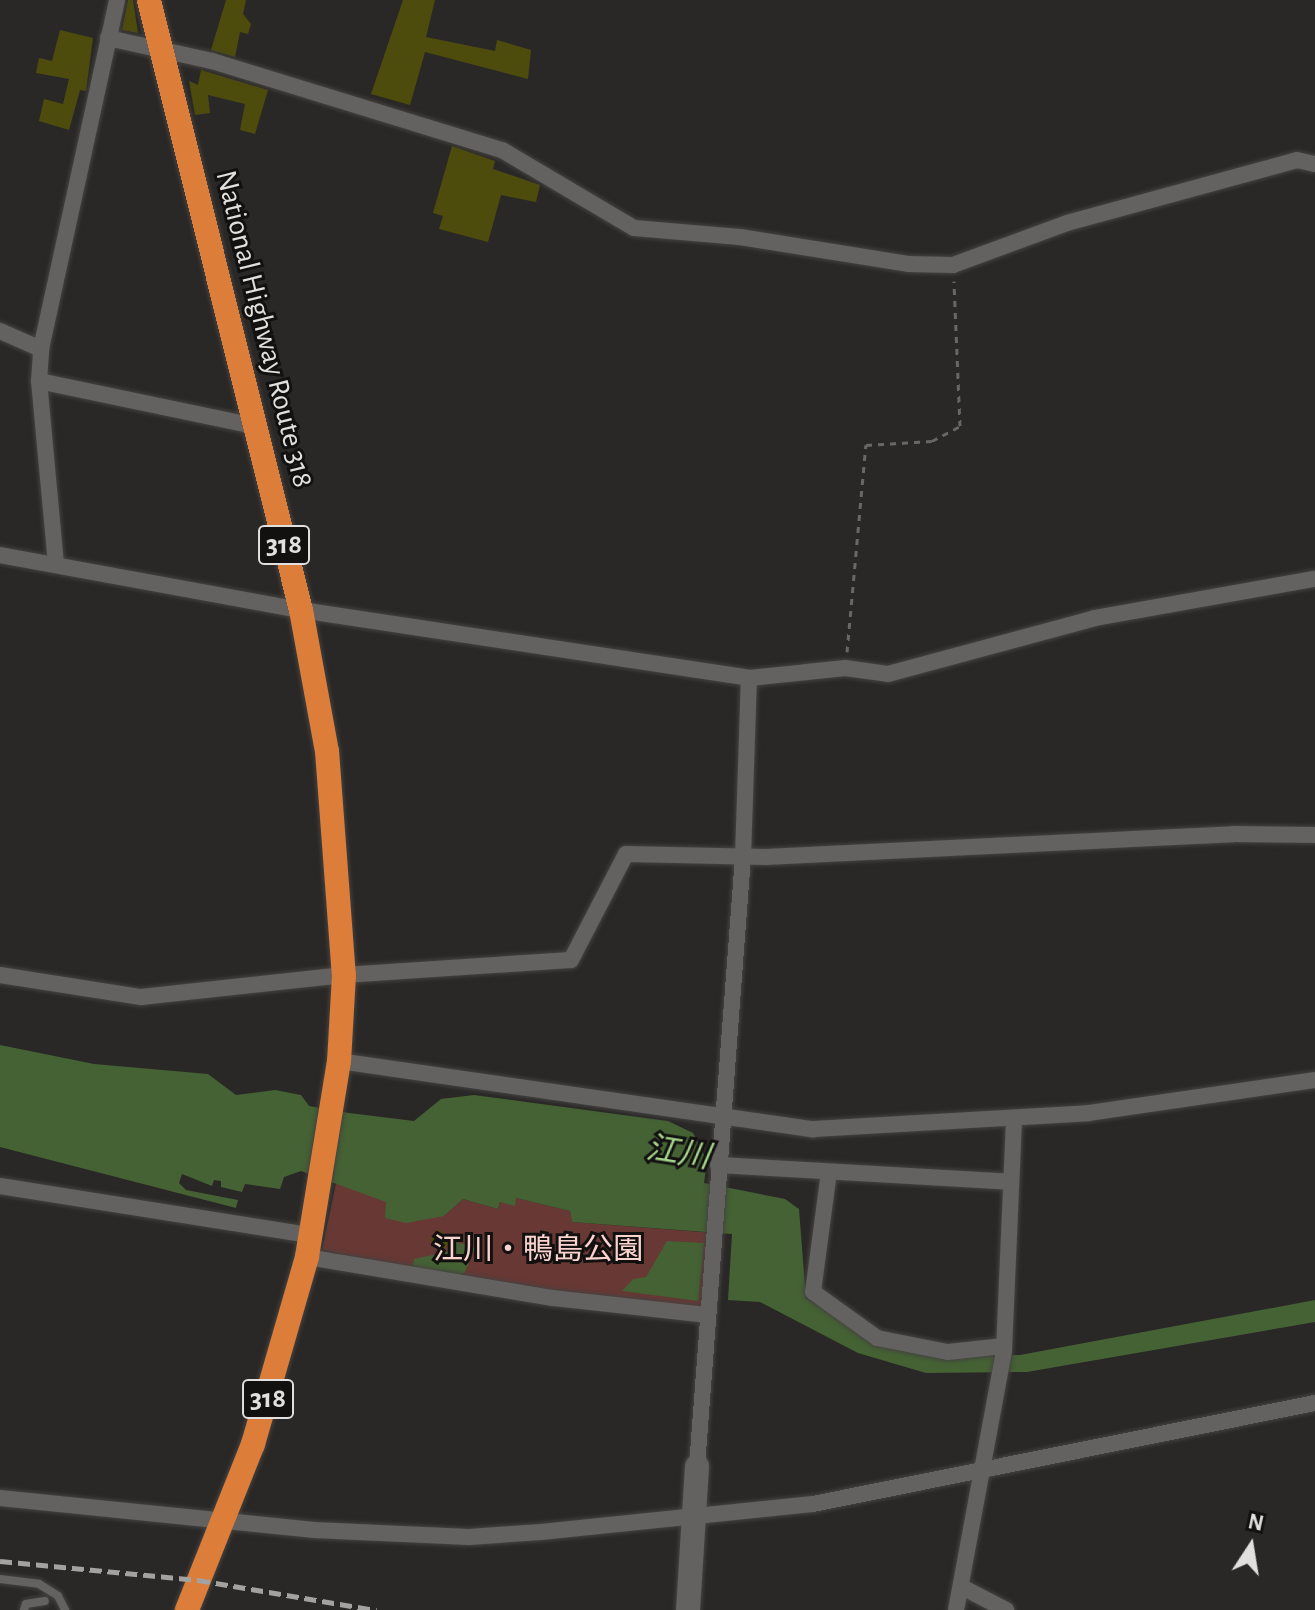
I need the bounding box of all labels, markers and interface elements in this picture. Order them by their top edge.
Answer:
street label: National Highway Route 318 [207,167,321,491]
road number: 318 [258,521,310,569]
water label: 江川 [643,1129,713,1177]
park label: 江川・鴨島公園 [433,1232,643,1268]
road number: 318 [242,1375,294,1423]
north arrow [1211,1506,1291,1586]
text: N [1246,1510,1266,1535]

